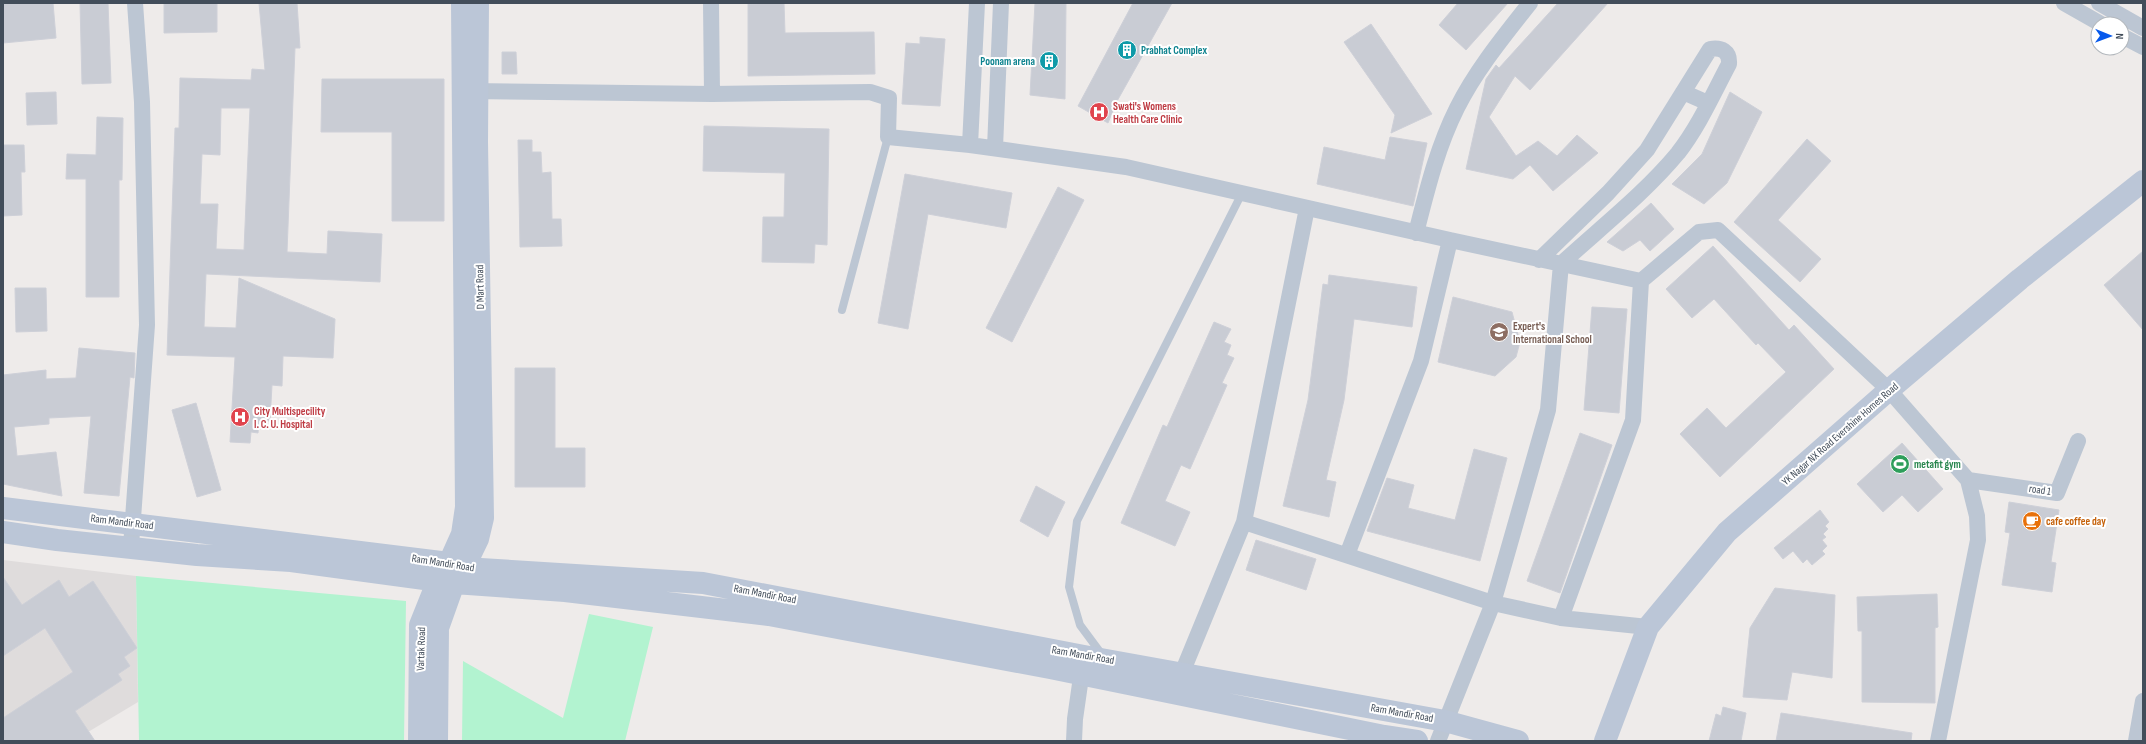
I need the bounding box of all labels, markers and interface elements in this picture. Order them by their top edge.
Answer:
north arrow [2090,16,2130,56]
text: N [2113,33,2126,39]
building icon: Prabhat Complex [1116,39,1138,61]
place label: Prabhat Complex [1141,44,1207,57]
building icon: Poonam arena [1038,50,1060,72]
place label: Poonam arena [980,55,1035,68]
place label: Swati's Womens Health Care Clinic [1113,100,1183,126]
hospital icon: Swati's Womens Health Care Clinic [1088,101,1110,123]
street label: D Mart Road [473,264,487,309]
place label: Expert's International School [1513,320,1592,346]
school or university icon: Expert's International School [1488,321,1510,343]
street label: YK Nagar NX Road Evershine Homes Road [1779,380,1901,488]
place label: City Multispecility I. C. U. Hospital [254,405,326,431]
hospital icon: City Multispecility I. C. U. Hospital [229,406,251,428]
sports icon: metafit gym [1889,453,1911,475]
place label: metafit gym [1914,458,1961,471]
street label: road 1 [2028,482,2052,498]
cafe icon: cafe coffee day [2021,510,2043,532]
street label: Ram Mandir Road [90,512,155,532]
place label: cafe coffee day [2046,515,2106,528]
street label: Ram Mandir Road [411,552,476,574]
street label: Ram Mandir Road [733,582,798,607]
street label: Vartak Road [414,626,428,671]
street label: Ram Mandir Road [1051,643,1116,667]
street label: Ram Mandir Road [1370,701,1435,725]

